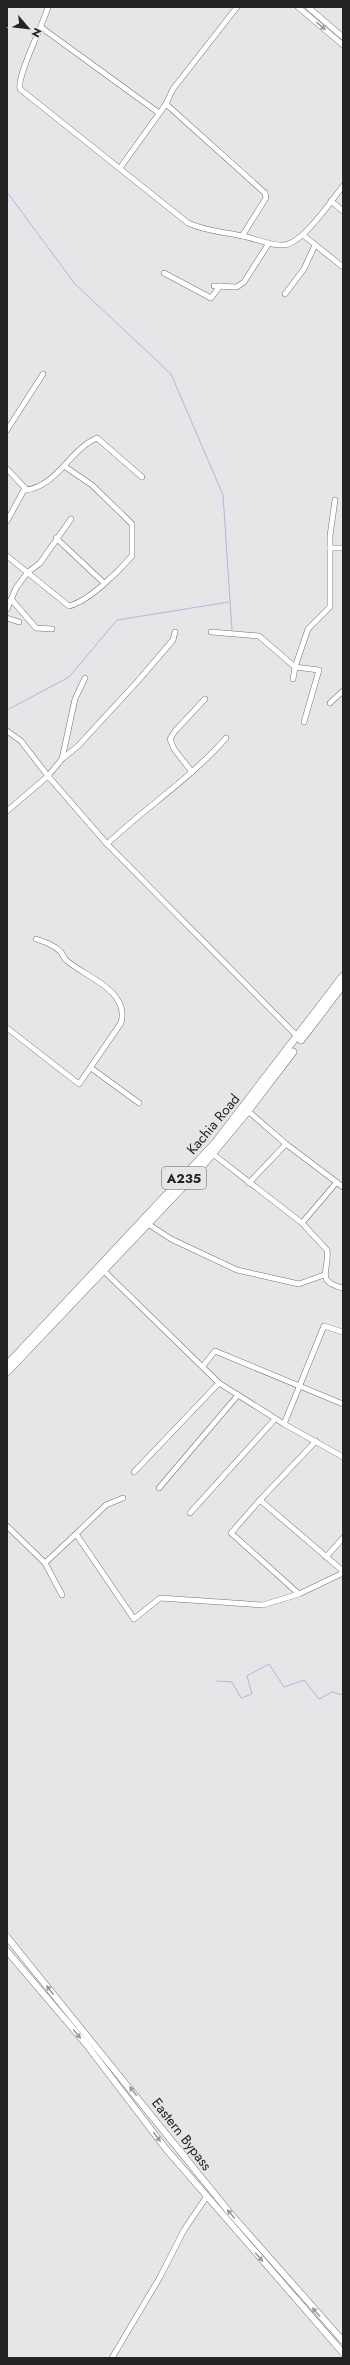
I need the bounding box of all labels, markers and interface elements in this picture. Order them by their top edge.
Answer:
north arrow [8,8,48,48]
one-way arrow [315,22,326,31]
text: N [28,25,46,40]
street label: Kachia Road [182,1089,244,1159]
road number: A235 [162,1167,206,1189]
one-way arrow [46,1985,55,1995]
one-way arrow [73,2029,82,2039]
one-way arrow [128,2085,137,2096]
street label: Eastern Bypass [147,2094,217,2175]
one-way arrow [152,2131,161,2142]
one-way arrow [227,2209,236,2220]
one-way arrow [254,2252,263,2263]
one-way arrow [312,2307,321,2318]

